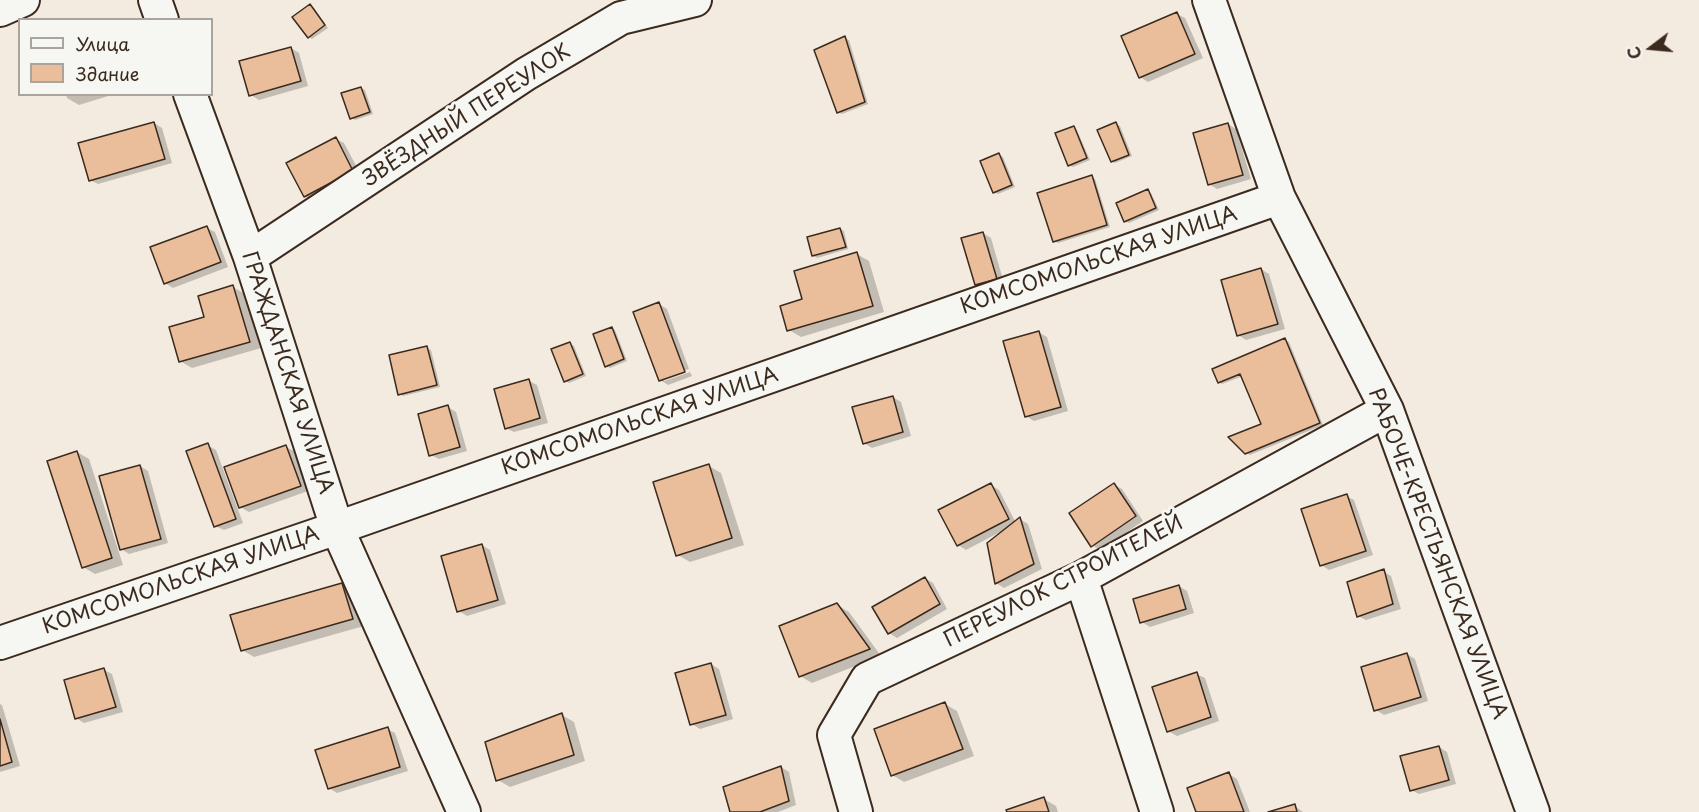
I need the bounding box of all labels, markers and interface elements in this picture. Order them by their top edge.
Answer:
legend [18,18,213,96]
north arrow [1621,18,1681,78]
text: Улица [76,30,130,57]
street label: ЗВЁЗДНЫЙ ПЕРЕУЛОК [359,39,575,193]
text: С [1621,44,1647,62]
text: Здание [76,60,139,87]
street label: КОМСОМОЛЬСКАЯ УЛИЦА [957,202,1241,320]
street label: ГРАЖДАНСКАЯ УЛИЦА [236,249,338,497]
street label: КОМСОМОЛЬСКАЯ УЛИЦА [498,363,782,481]
street label: РАБОЧЕ-КРЕСТЬЯНСКАЯ УЛИЦА [1362,385,1512,723]
street label: ПЕРЕУЛОК СТРОИТЕЛЕЙ [940,511,1188,653]
street label: КОМСОМОЛЬСКАЯ УЛИЦА [39,522,323,640]

